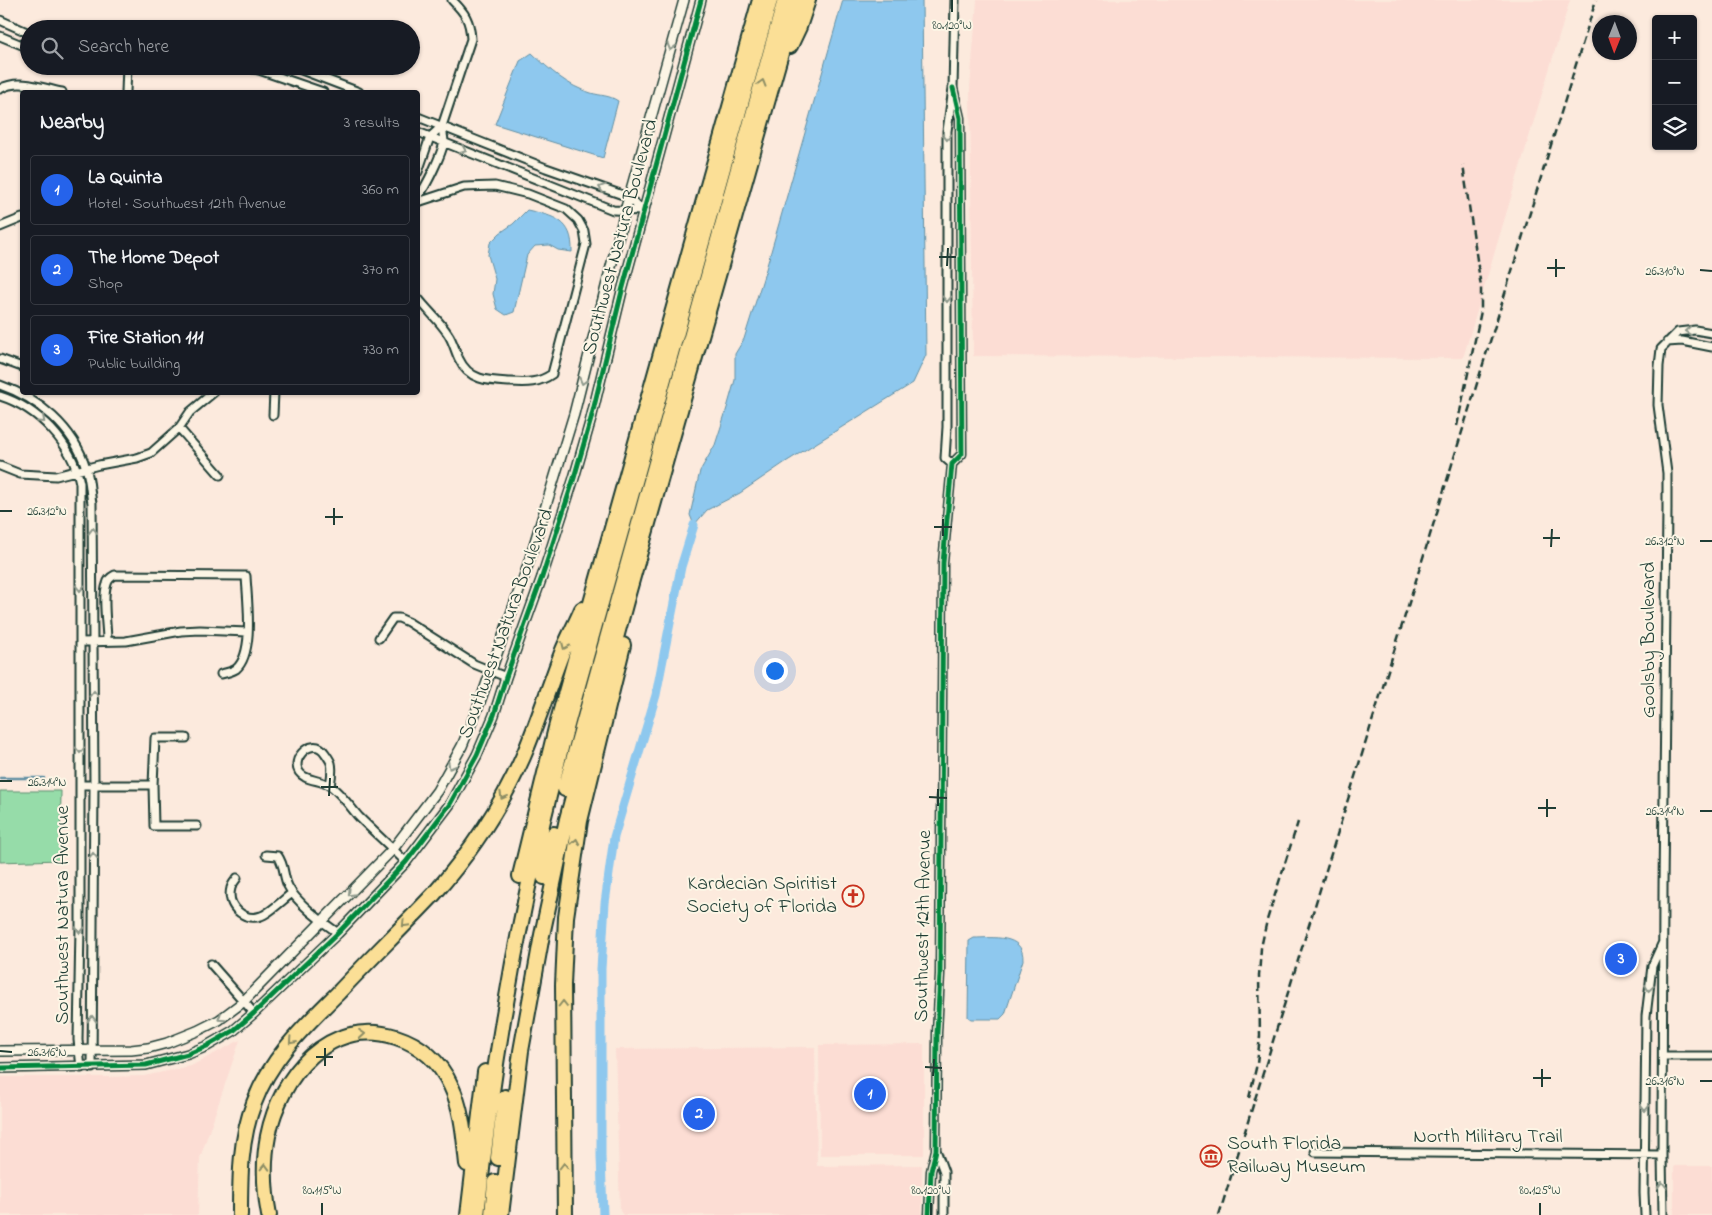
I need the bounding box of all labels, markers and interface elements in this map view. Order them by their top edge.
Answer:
north arrow [1592,15,1637,60]
map controls [1652,15,1697,150]
button: + [1652,15,1697,60]
text: 80.120°W [932,17,972,35]
search box [20,20,420,75]
icon: search [38,34,66,62]
text: Search here [78,34,169,61]
one-way arrow [666,43,677,51]
button: − [1652,60,1697,105]
one-way arrow [756,79,766,87]
button: layers [1652,105,1697,150]
text: Nearby [40,108,104,138]
text: 3 results [344,111,400,135]
street label: Southwest Natura Boulevard [576,116,666,358]
one-way arrow [942,133,952,141]
one-way arrow [458,144,467,154]
text: La Quinta [88,165,163,192]
text: 1 [54,178,60,202]
text: 360 m [362,178,399,202]
one-way arrow [598,183,606,193]
text: Hotel · Southwest 12th Avenue [88,192,286,216]
text: The Home Depot [88,245,219,272]
text: 2 [53,258,61,282]
text: 370 m [362,258,399,282]
text: 26.310°N [1646,263,1684,281]
text: Shop [88,272,123,296]
one-way arrow [942,296,952,303]
text: Fire Station 111 [88,325,204,352]
one-way arrow [1683,325,1691,336]
text: 3 [54,338,60,362]
text: 730 m [362,338,399,362]
text: Public building [88,352,180,376]
one-way arrow [578,377,588,385]
one-way arrow [36,414,45,423]
text: 26.312°N [27,503,67,521]
street label: Southwest Natura Boulevard [452,505,562,743]
one-way arrow [87,527,98,535]
text: 26.312°N [1645,533,1685,551]
street label: Goolsby Boulevard [1635,562,1664,718]
one-way arrow [75,584,85,592]
one-way arrow [561,641,572,650]
your location [762,658,788,684]
one-way arrow [89,690,99,698]
one-way arrow [75,747,85,755]
one-way arrow [447,761,457,770]
text: 26.314°N [28,774,66,792]
one-way arrow [500,790,510,799]
text: 26.314°N [1646,803,1684,821]
street label: Southwest Natura Avenue [49,805,78,1025]
street label: Southwest 12th Avenue [908,830,940,1022]
one-way arrow [571,838,581,847]
one-way arrow [88,852,98,860]
place label: Kardecian Spiritist Society of Florida [686,870,837,922]
church icon: Kardecian Spiritist Society of Florida [841,884,865,908]
one-way arrow [348,887,357,896]
one-way arrow [402,919,411,928]
one-way arrow [75,927,85,935]
pin: 3 [1605,940,1637,978]
one-way arrow [1644,984,1655,992]
one-way arrow [558,1000,568,1008]
one-way arrow [217,1011,226,1021]
one-way arrow [87,1015,97,1022]
one-way arrow [359,1029,367,1040]
one-way arrow [288,1035,297,1044]
text: 26.316°N [27,1044,67,1062]
text: 26.316°N [1645,1073,1685,1091]
pin: 1 [854,1075,886,1113]
pin: 2 [683,1095,715,1133]
one-way arrow [1640,1104,1650,1112]
street label: North Military Trail [1413,1123,1563,1152]
place label: South Florida Railway Museum [1227,1130,1365,1182]
museum icon: South Florida Railway Museum [1199,1144,1223,1168]
one-way arrow [260,1162,270,1170]
one-way arrow [559,1162,569,1170]
one-way arrow [1657,1181,1667,1188]
text: 80.115°W [302,1182,342,1200]
text: 80.120°W [911,1182,951,1200]
text: 80.125°W [1519,1182,1561,1200]

